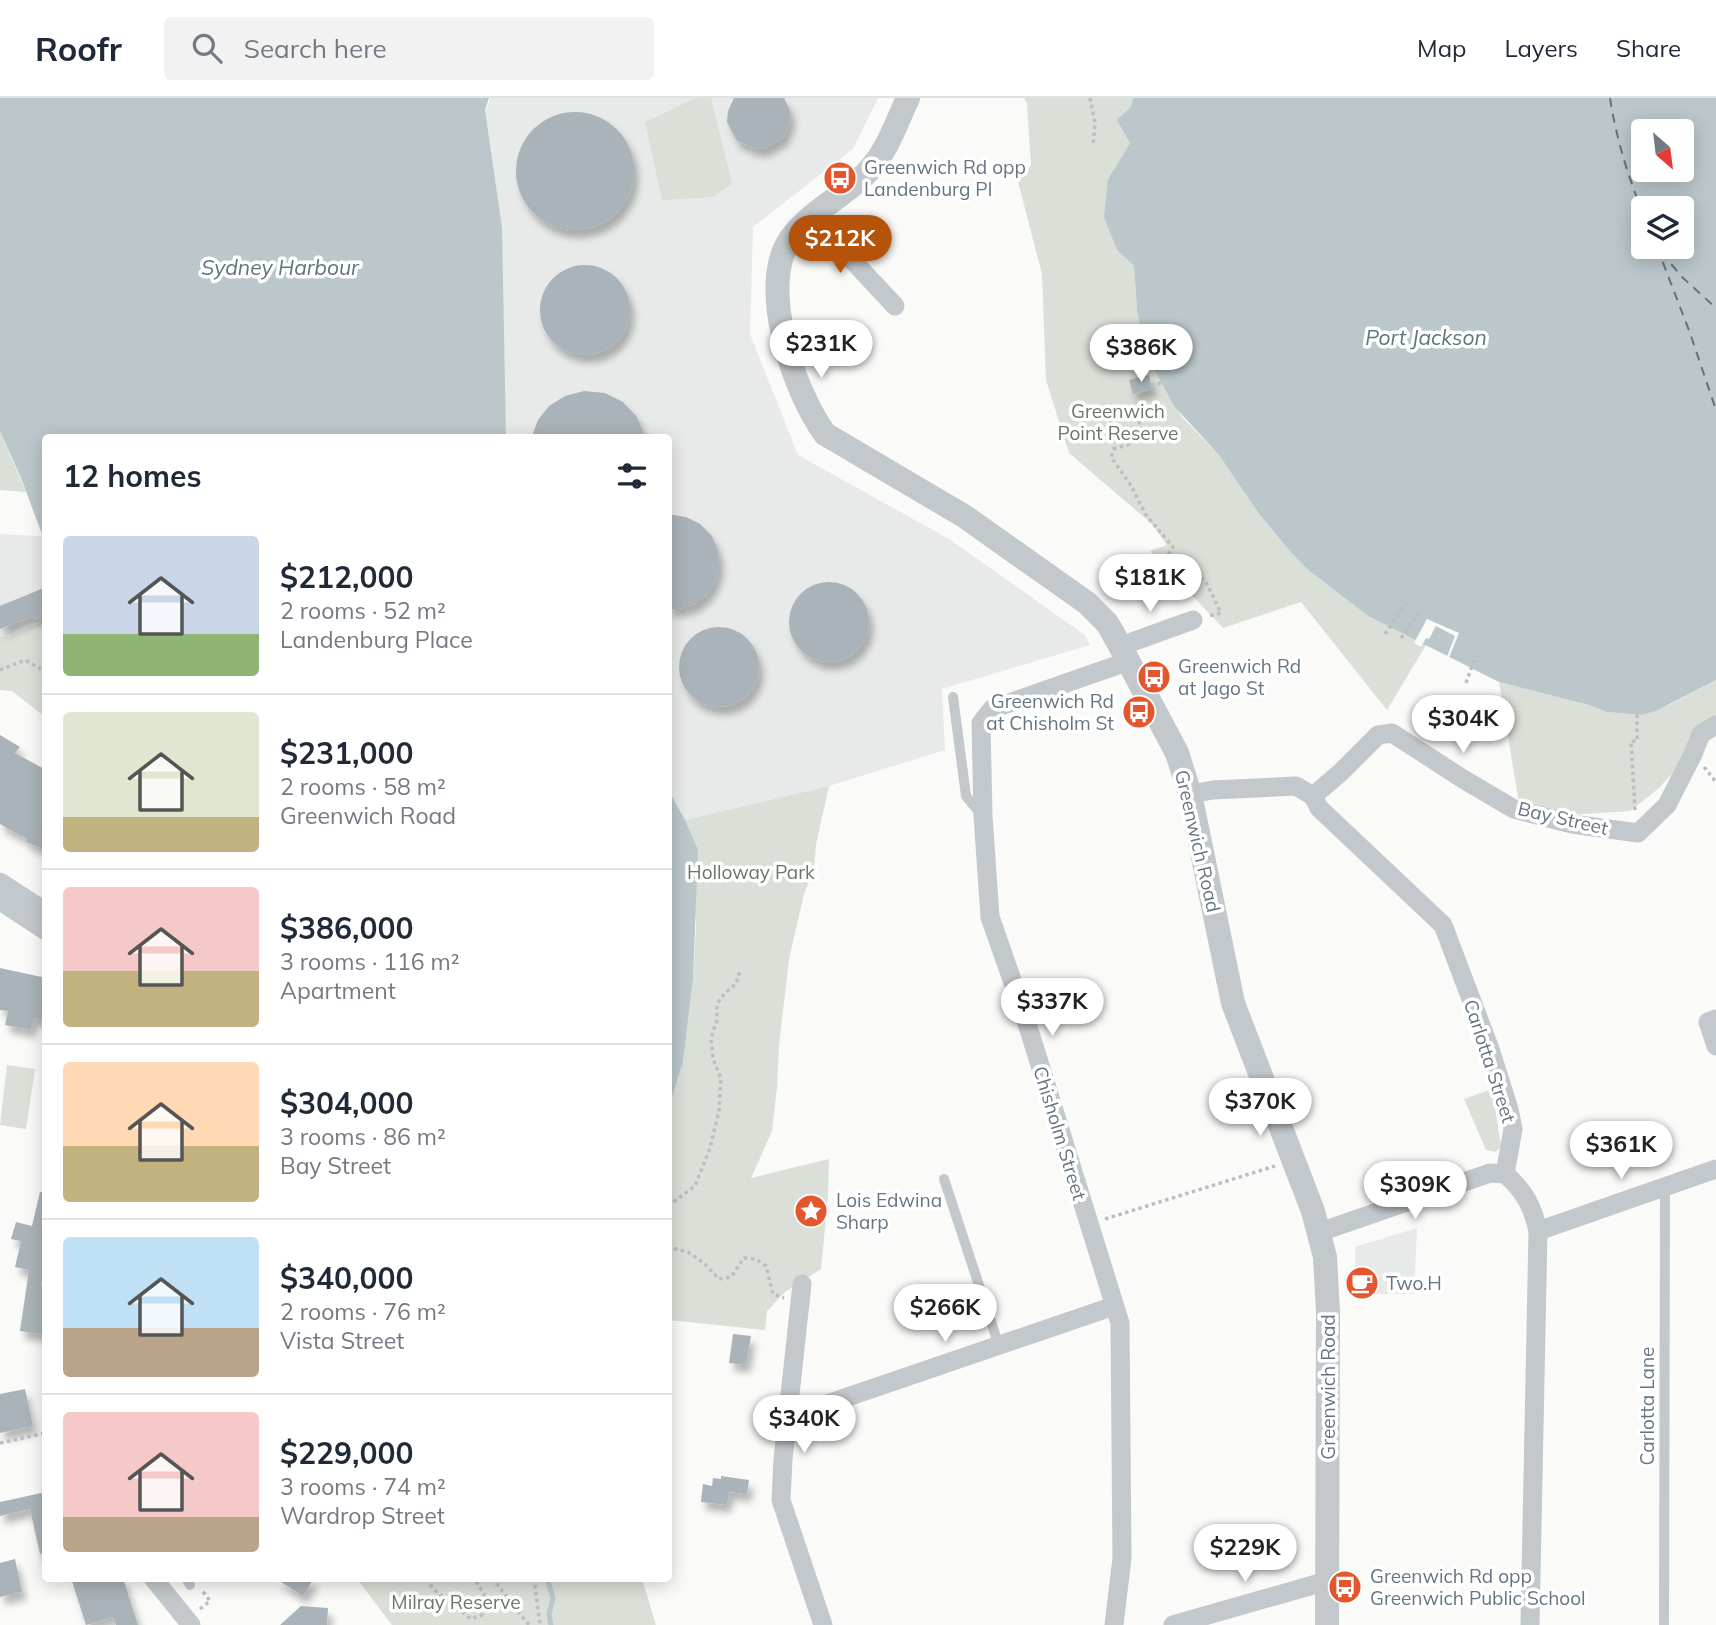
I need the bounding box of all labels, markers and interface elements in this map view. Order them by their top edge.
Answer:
search box [164,17,654,80]
text: Roofr [35,28,122,69]
icon: search [188,29,226,67]
text: Search here [244,32,387,65]
text: Map [1417,33,1466,63]
text: Layers [1504,33,1578,63]
text: Share [1616,33,1681,63]
north arrow [1631,119,1694,182]
map controls [1631,119,1694,259]
place label: Greenwich Rd opp Landenburg Pl [864,155,1026,201]
bus stop icon: Greenwich Rd opp Landenburg Pl [821,159,859,197]
button: layers [1631,196,1694,259]
pin: $212K [791,216,889,275]
text: $212K [805,223,875,252]
water label: Sydney Harbour [201,254,360,280]
pin: $231K [772,320,870,380]
pin: $386K [1092,324,1190,384]
water label: Port Jackson [1365,324,1487,350]
text: $231K [786,328,856,357]
text: $386K [1106,332,1176,361]
park label: Greenwich Point Reserve [1058,399,1178,445]
text: 12 homes [63,457,202,495]
icon: filters [613,457,651,495]
pin: $181K [1101,554,1199,614]
text: $212,000 [280,558,413,596]
text: $181K [1115,562,1185,591]
icon: home [119,564,203,648]
text: 2 rooms · 52 m² [280,596,446,625]
text: Landenburg Place [280,625,473,654]
place label: Greenwich Rd at Jago St [1178,654,1301,700]
bus stop icon: Greenwich Rd at Jago St [1135,658,1173,696]
place label: Greenwich Rd at Chisholm St [986,689,1114,735]
bus stop icon: Greenwich Rd at Chisholm St [1120,693,1158,731]
pin: $304K [1414,696,1512,755]
text: $304K [1428,703,1498,732]
text: $231,000 [280,734,413,772]
icon: home [119,740,203,824]
street label: Greenwich Road [1170,767,1226,915]
text: 2 rooms · 58 m² [280,772,446,801]
street label: Bay Street [1516,796,1611,840]
text: Greenwich Road [280,801,456,830]
park label: Holloway Park [687,860,815,884]
text: $386,000 [280,909,413,947]
icon: home [119,915,203,999]
text: 3 rooms · 116 m² [280,947,460,976]
text: Apartment [280,976,396,1005]
pin: $337K [1003,978,1101,1038]
text: $337K [1017,986,1087,1015]
street label: Carlotta Street [1459,996,1521,1126]
street label: Chisholm Street [1028,1063,1092,1203]
pin: $370K [1211,1079,1309,1138]
text: $304,000 [280,1084,413,1122]
text: $370K [1225,1086,1295,1115]
icon: home [119,1090,203,1174]
text: 3 rooms · 86 m² [280,1122,446,1151]
pin: $361K [1572,1122,1670,1181]
text: $361K [1586,1129,1656,1158]
text: Bay Street [280,1151,391,1180]
pin: $309K [1366,1162,1464,1221]
text: $309K [1380,1169,1450,1198]
place label: Lois Edwina Sharp [836,1188,942,1234]
place icon: Lois Edwina Sharp [792,1192,830,1230]
text: $340,000 [280,1259,413,1297]
cafe icon: Two.H [1343,1264,1381,1302]
icon: home [119,1265,203,1349]
place label: Two.H [1386,1271,1442,1295]
pin: $266K [896,1284,994,1344]
text: $266K [910,1292,980,1321]
text: 2 rooms · 76 m² [280,1297,446,1326]
street label: Greenwich Road [1316,1314,1340,1460]
text: Vista Street [280,1326,404,1355]
street label: Carlotta Lane [1635,1347,1659,1465]
pin: $340K [755,1396,853,1455]
text: $340K [769,1403,839,1432]
text: $229,000 [280,1434,413,1472]
icon: home [119,1440,203,1524]
text: 3 rooms · 74 m² [280,1472,446,1501]
text: Wardrop Street [280,1501,445,1530]
pin: $229K [1196,1524,1294,1584]
text: $229K [1210,1532,1280,1561]
place label: Greenwich Rd opp Greenwich Public School [1370,1564,1586,1610]
bus stop icon: Greenwich Rd opp Greenwich Public School [1326,1568,1364,1606]
park label: Milray Reserve [391,1590,521,1614]

